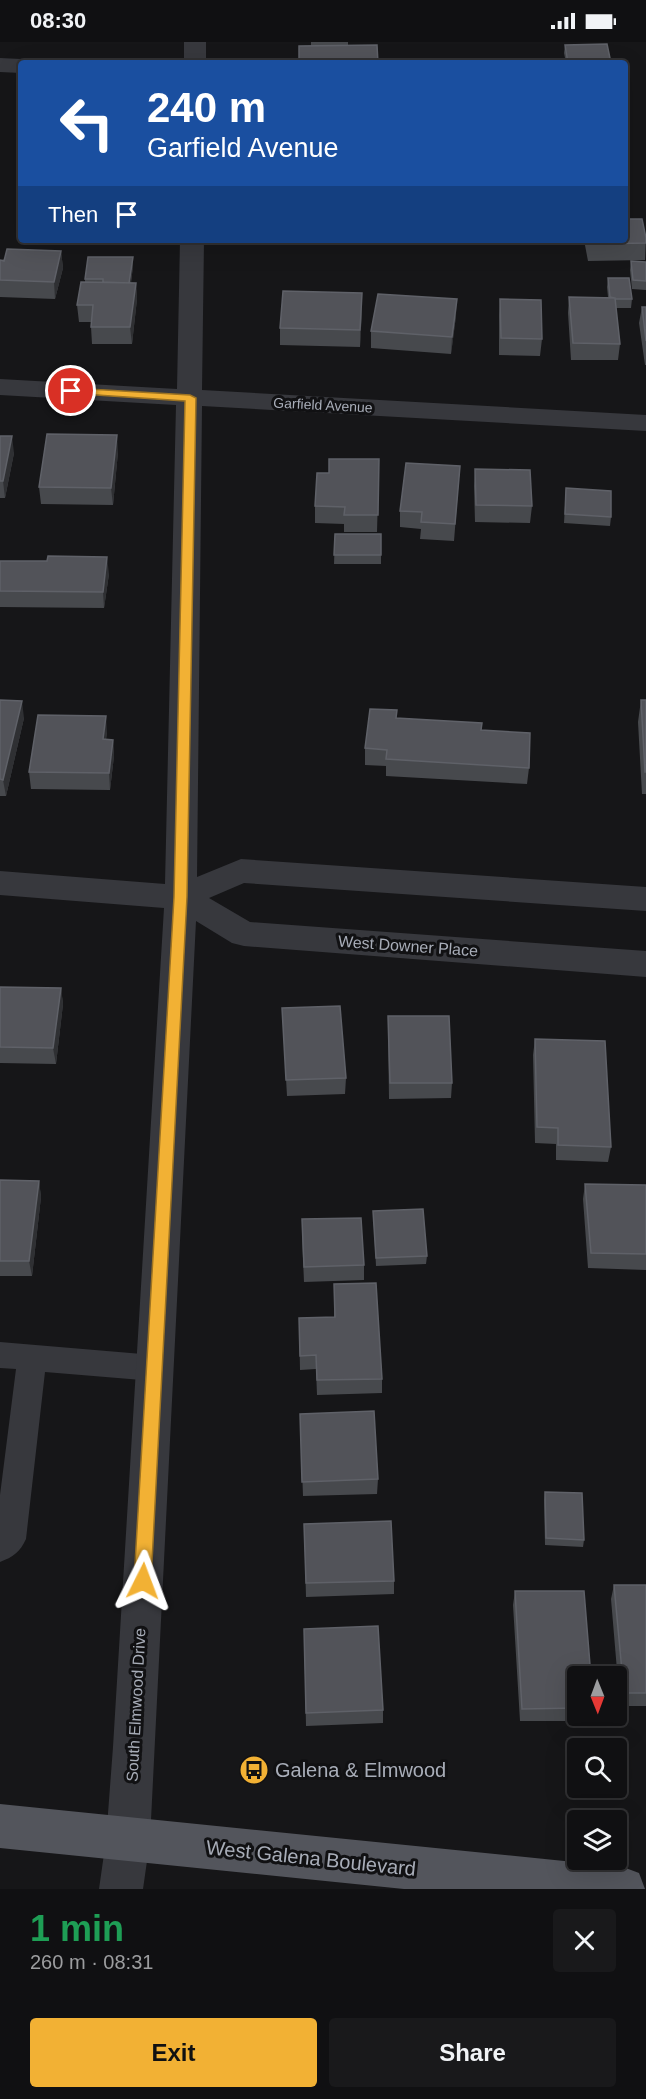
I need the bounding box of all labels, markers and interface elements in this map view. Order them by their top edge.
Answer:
text: 08:30 [30,8,86,33]
icon: left [48,84,126,162]
text: 240 m [147,84,266,131]
text: Garfield Avenue [147,133,339,163]
icon: arrive [110,198,143,231]
text: Then [48,202,98,227]
pin [45,365,96,416]
icon: arrive [54,374,87,407]
street label: Garfield Avenue [273,394,373,416]
street label: West Downer Place [337,933,479,959]
position arrow [111,1549,175,1613]
street label: South Elmwood Drive [123,1628,149,1782]
north arrow [567,1666,627,1726]
map controls [567,1666,627,1870]
button: search [567,1738,627,1798]
bus stop icon: Galena & Elmwood [238,1754,270,1786]
place label: Galena & Elmwood [275,1759,446,1781]
button: layers [567,1810,627,1870]
street label: West Galena Boulevard [205,1836,417,1880]
text: 1 min [30,1908,124,1949]
button: close [553,1909,616,1972]
text: 260 m · 08:31 [30,1951,153,1973]
button: Exit [30,2018,317,2087]
button: Share [329,2018,616,2087]

